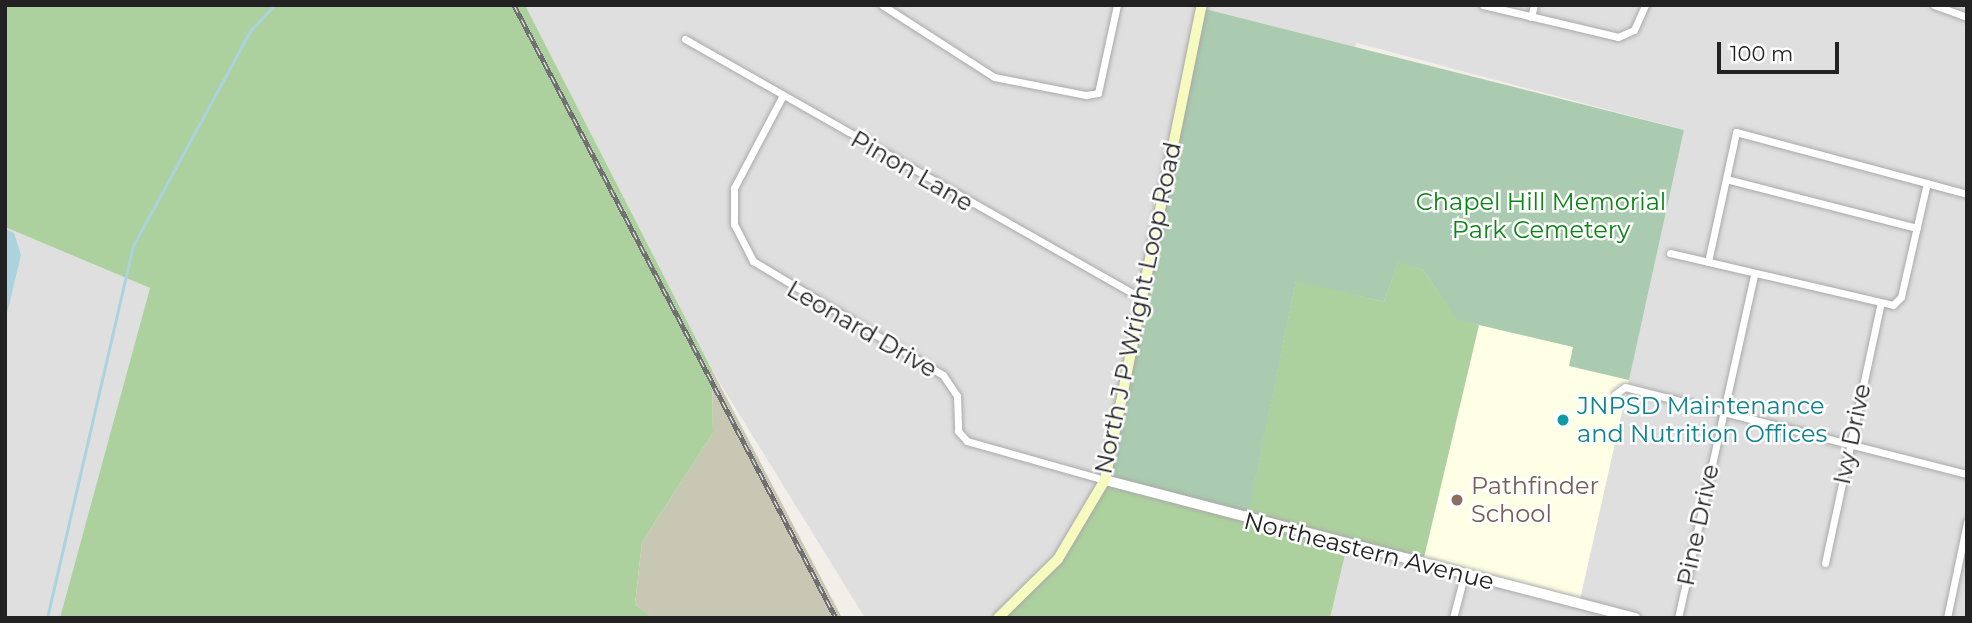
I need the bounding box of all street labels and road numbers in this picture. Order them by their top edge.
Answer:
street label: Pinon Lane [846,124,978,218]
street label: North J P Wright Loop Road [1089,140,1187,476]
street label: Leonard Drive [782,274,942,384]
street label: Ivy Drive [1827,381,1877,487]
street label: Pine Drive [1671,462,1725,588]
street label: Northeastern Avenue [1241,506,1497,596]

